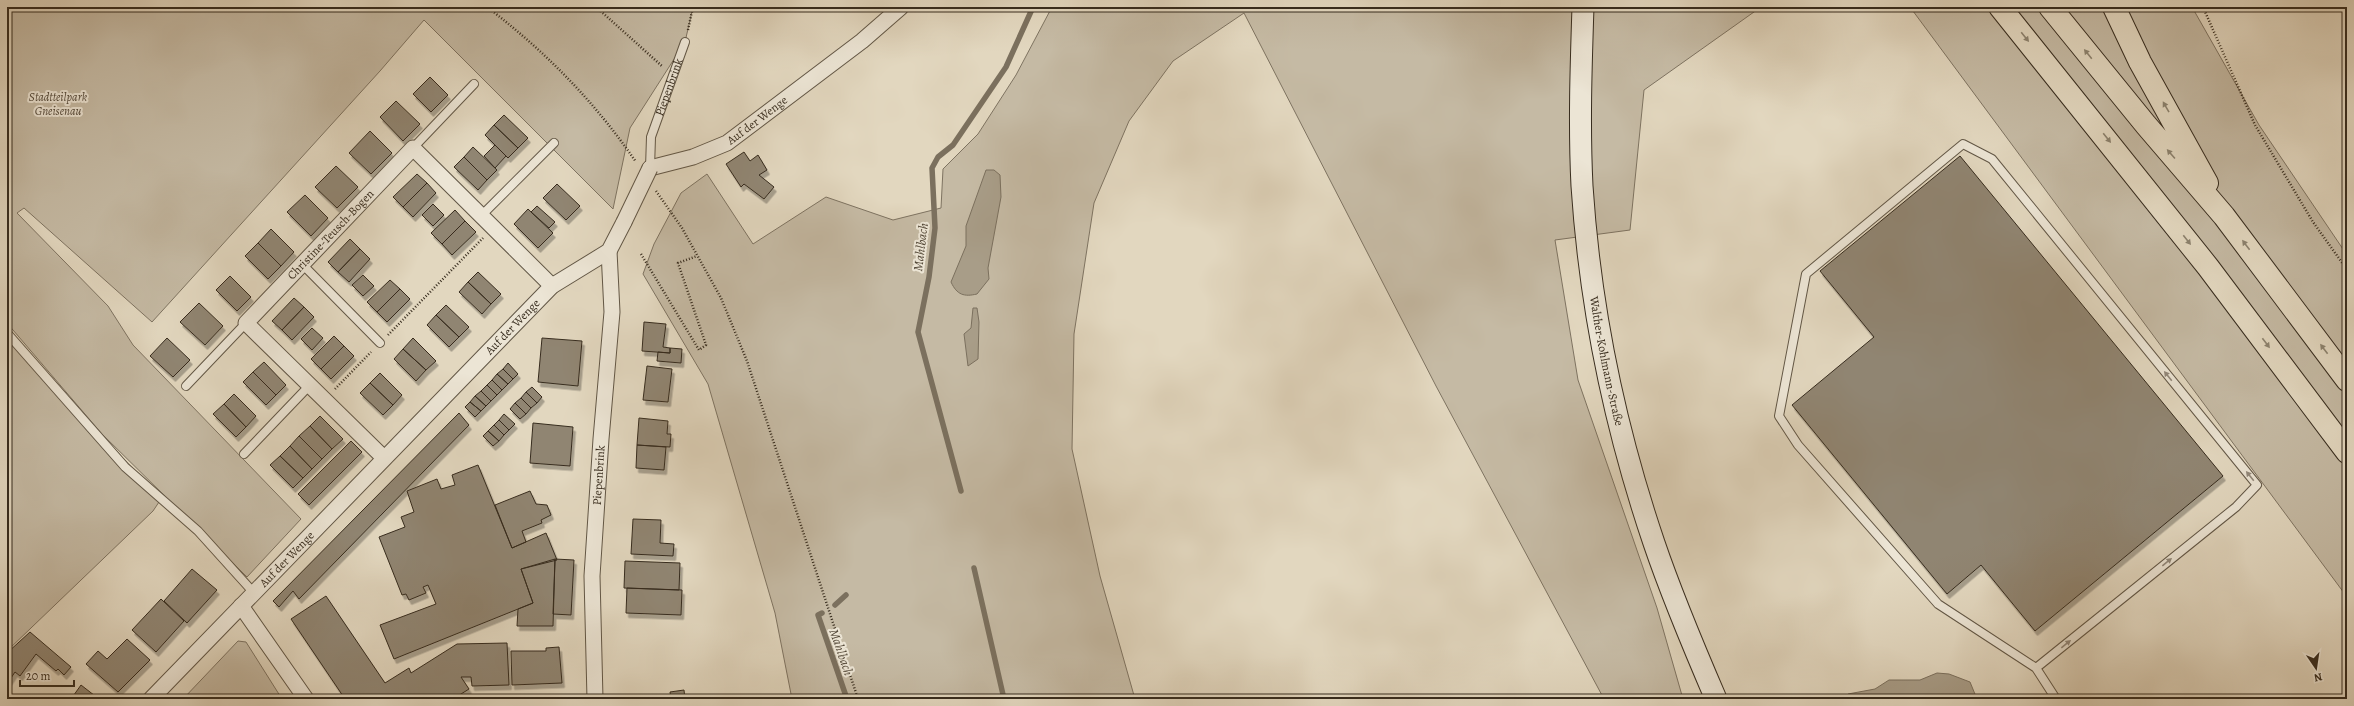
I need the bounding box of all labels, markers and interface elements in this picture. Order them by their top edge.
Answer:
one-way arrow [2020,32,2029,43]
one-way arrow [2084,48,2093,59]
street label: Piepenbrink [651,56,687,118]
park label: Stadtteilpark Gneisenau [29,89,88,119]
street label: Auf der Wenge [723,92,791,149]
one-way arrow [2163,101,2170,113]
one-way arrow [2102,133,2111,144]
one-way arrow [2166,149,2175,159]
street label: Christine-Teusch-Bogen [284,186,378,283]
water label: Mahlbach [909,222,932,272]
one-way arrow [2183,235,2192,246]
one-way arrow [2242,240,2250,250]
street label: Walther-Kohlmann-Straße [1586,294,1627,428]
street label: Auf der Wenge [481,295,543,359]
one-way arrow [2262,338,2270,349]
one-way arrow [2320,344,2328,354]
one-way arrow [2164,370,2173,381]
street label: Piepenbrink [589,445,609,506]
one-way arrow [2246,471,2255,482]
street label: Auf der Wenge [255,528,318,591]
one-way arrow [2162,558,2173,567]
water label: Mahlbach [826,626,857,678]
one-way arrow [2061,640,2071,648]
north arrow [2296,648,2336,688]
scale bar [20,662,74,688]
text: 20 m [26,668,50,684]
text: N [2313,669,2324,685]

